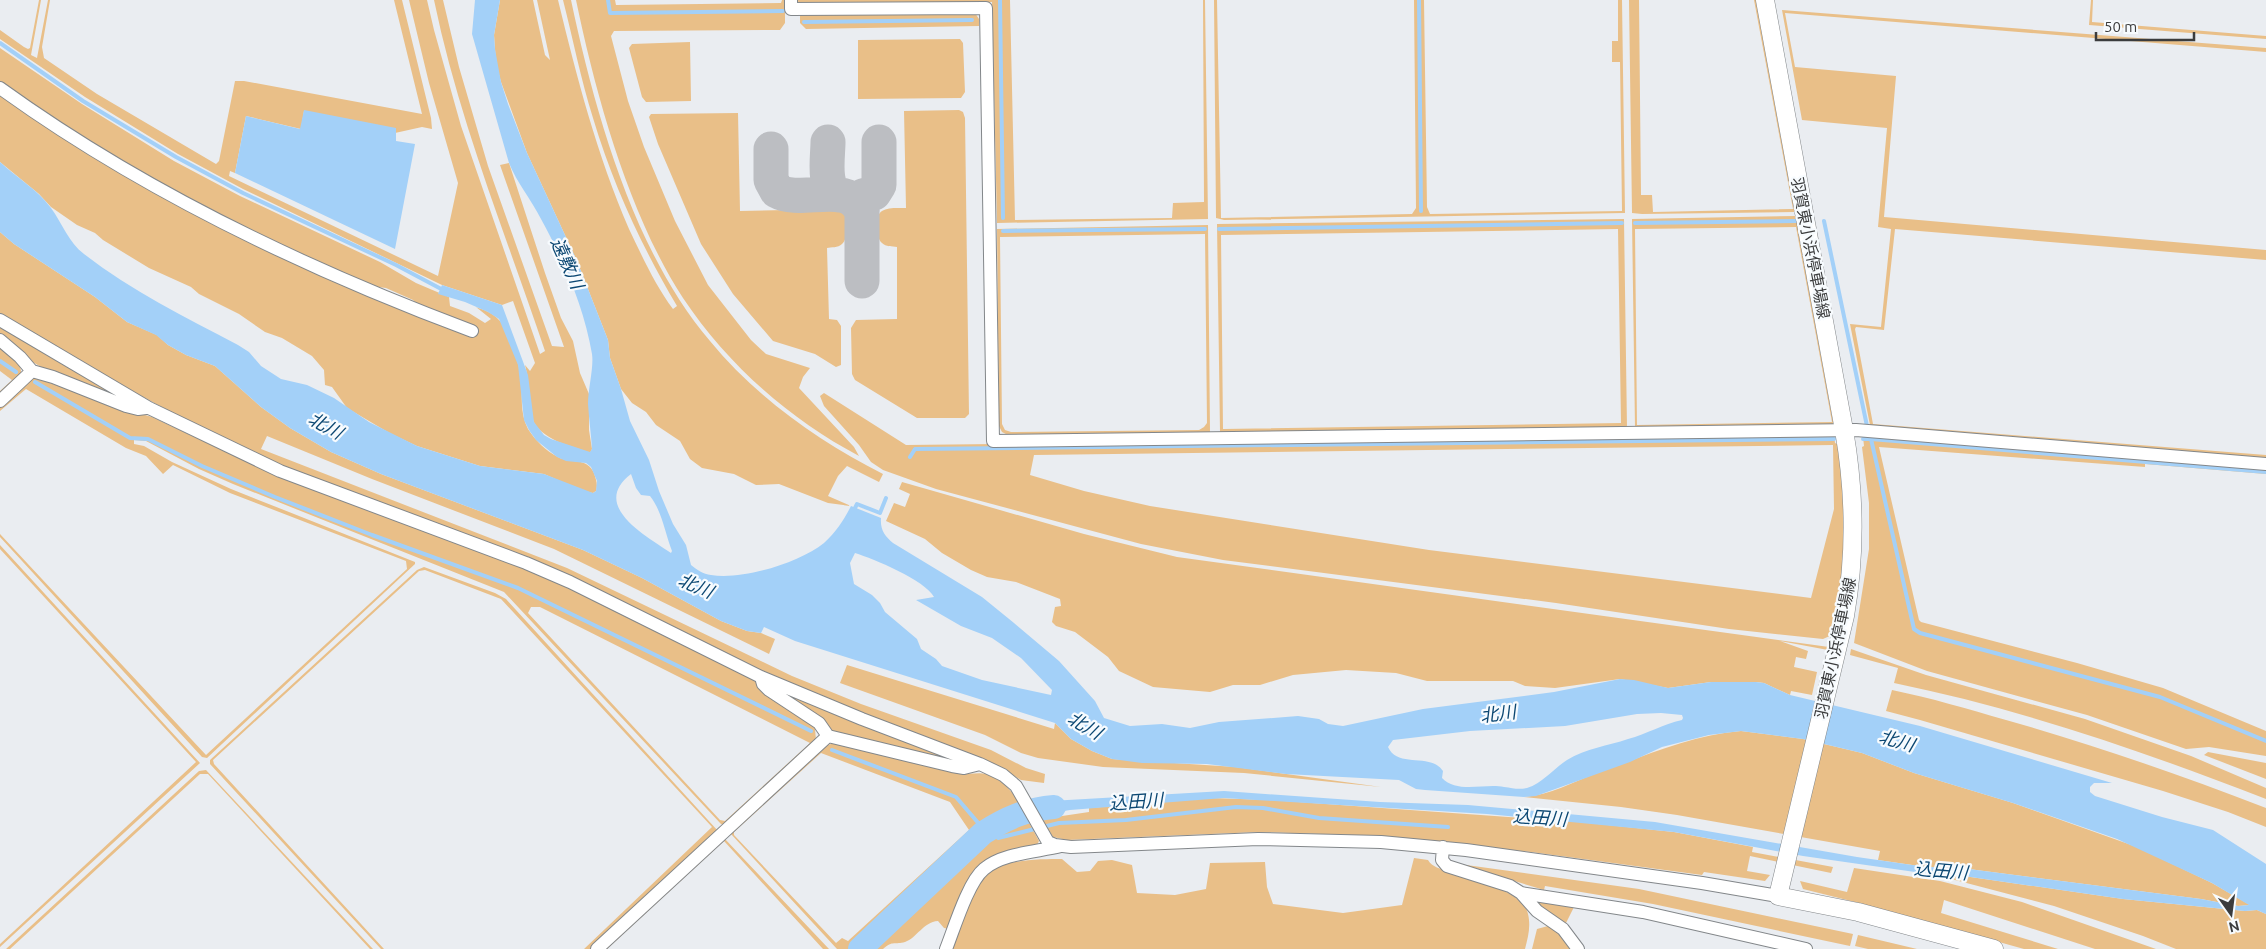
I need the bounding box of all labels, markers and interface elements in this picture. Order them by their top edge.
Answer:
scale bar [2096,10,2194,42]
text: 50 m [2104,18,2137,35]
street label: 羽賀東小浜停車場線 [1788,176,1834,320]
water label: 遠敷川 [548,234,589,294]
water label: 北川 [305,408,348,443]
water label: 北川 [676,569,718,602]
street label: 羽賀東小浜停車場線 [1811,576,1859,720]
water label: 北川 [1479,701,1519,725]
water label: 北川 [1064,707,1107,744]
water label: 北川 [1877,725,1919,755]
water label: 込田川 [1108,789,1166,813]
water label: 込田川 [1512,805,1570,829]
water label: 込田川 [1913,858,1971,882]
north arrow [2206,889,2256,939]
text: N [2227,918,2241,936]

